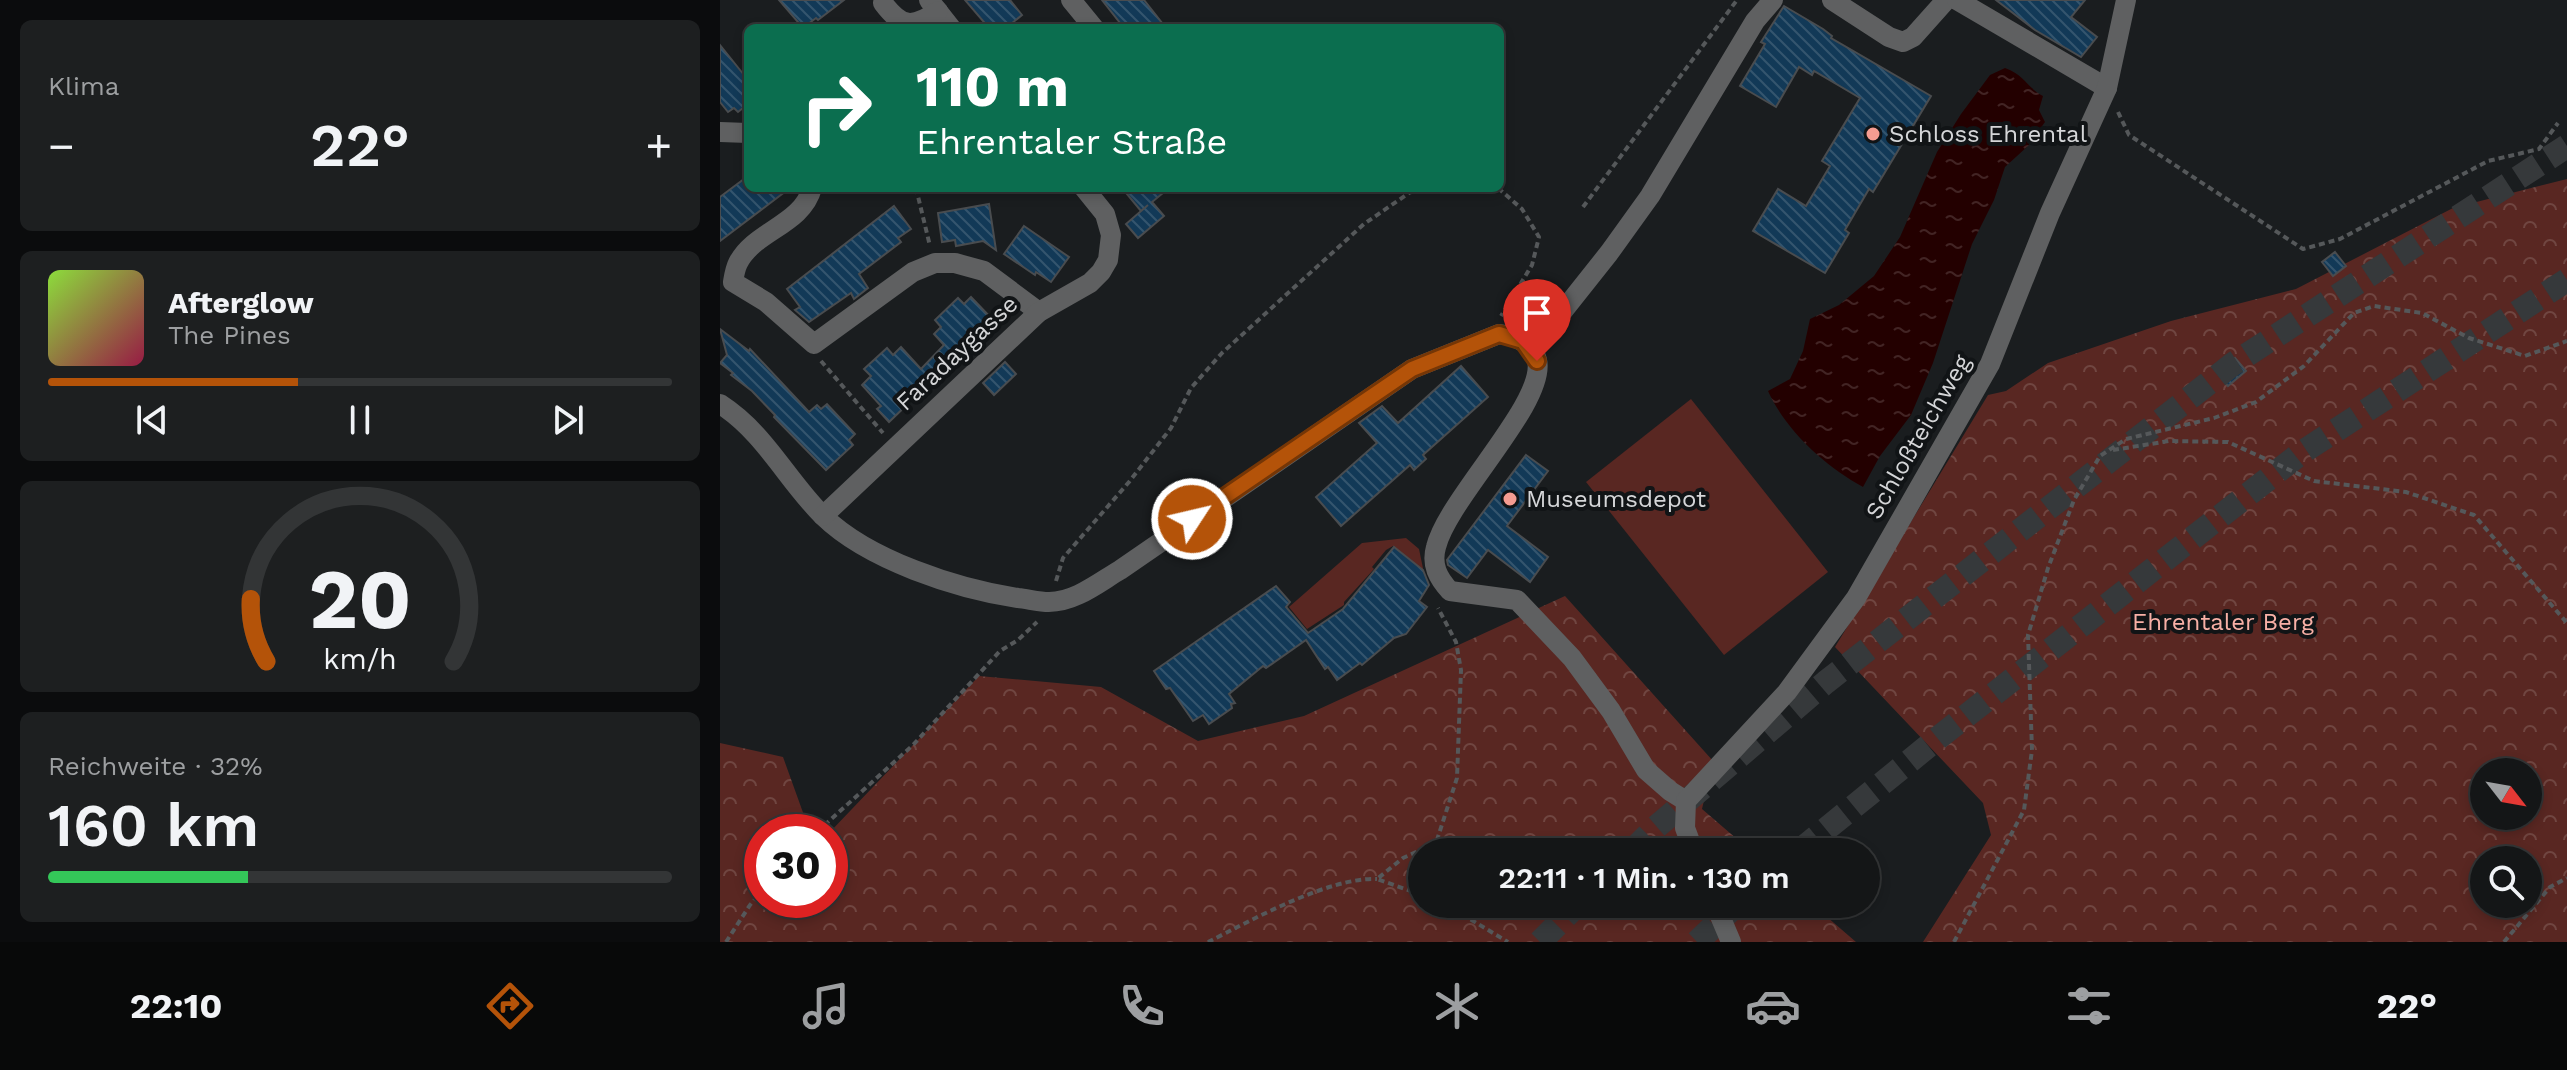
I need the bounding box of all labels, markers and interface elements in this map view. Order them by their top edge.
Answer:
text: 110 m [916,54,1069,120]
icon: right [784,56,888,160]
text: Klima [48,71,119,101]
text: 22° [310,110,410,181]
text: − [48,120,75,172]
text: + [645,120,672,172]
place label: Schloss Ehrental [1889,120,2088,148]
text: Ehrentaler Straße [916,121,1227,163]
marker: Schloss Ehrental [1864,125,1882,143]
pin [1503,279,1571,361]
text: Afterglow [168,285,314,320]
street label: Faradaygasse [890,290,1024,416]
icon: arrive [1515,291,1559,335]
text: The Pines [168,320,291,350]
street label: Schloßteichweg [1860,350,1976,524]
icon: previous [130,398,174,442]
icon: pause [338,398,382,442]
icon: next [546,398,590,442]
position arrow [1150,477,1234,561]
place label: Museumsdepot [1526,485,1706,513]
marker: Museumsdepot [1501,490,1519,508]
text: 20 [308,551,412,648]
park label: Ehrentaler Berg [2132,608,2314,636]
text: km/h [323,642,397,676]
text: Reichweite · 32% [48,751,263,781]
north arrow [2470,758,2542,830]
map controls [2470,758,2542,918]
text: 160 km [48,790,259,861]
speed limit sign: 30 [744,814,848,918]
button: search [2470,846,2542,918]
text: 22:11 · 1 Min. · 130 m [1498,860,1790,895]
icon: directions [482,978,538,1034]
icon: music [798,978,854,1034]
icon: phone [1114,978,1170,1034]
icon: climate [1429,978,1485,1034]
icon: car [1745,978,1801,1034]
icon: filters [2061,978,2117,1034]
text: 22:10 [130,985,222,1027]
text: 22° [2376,985,2437,1027]

